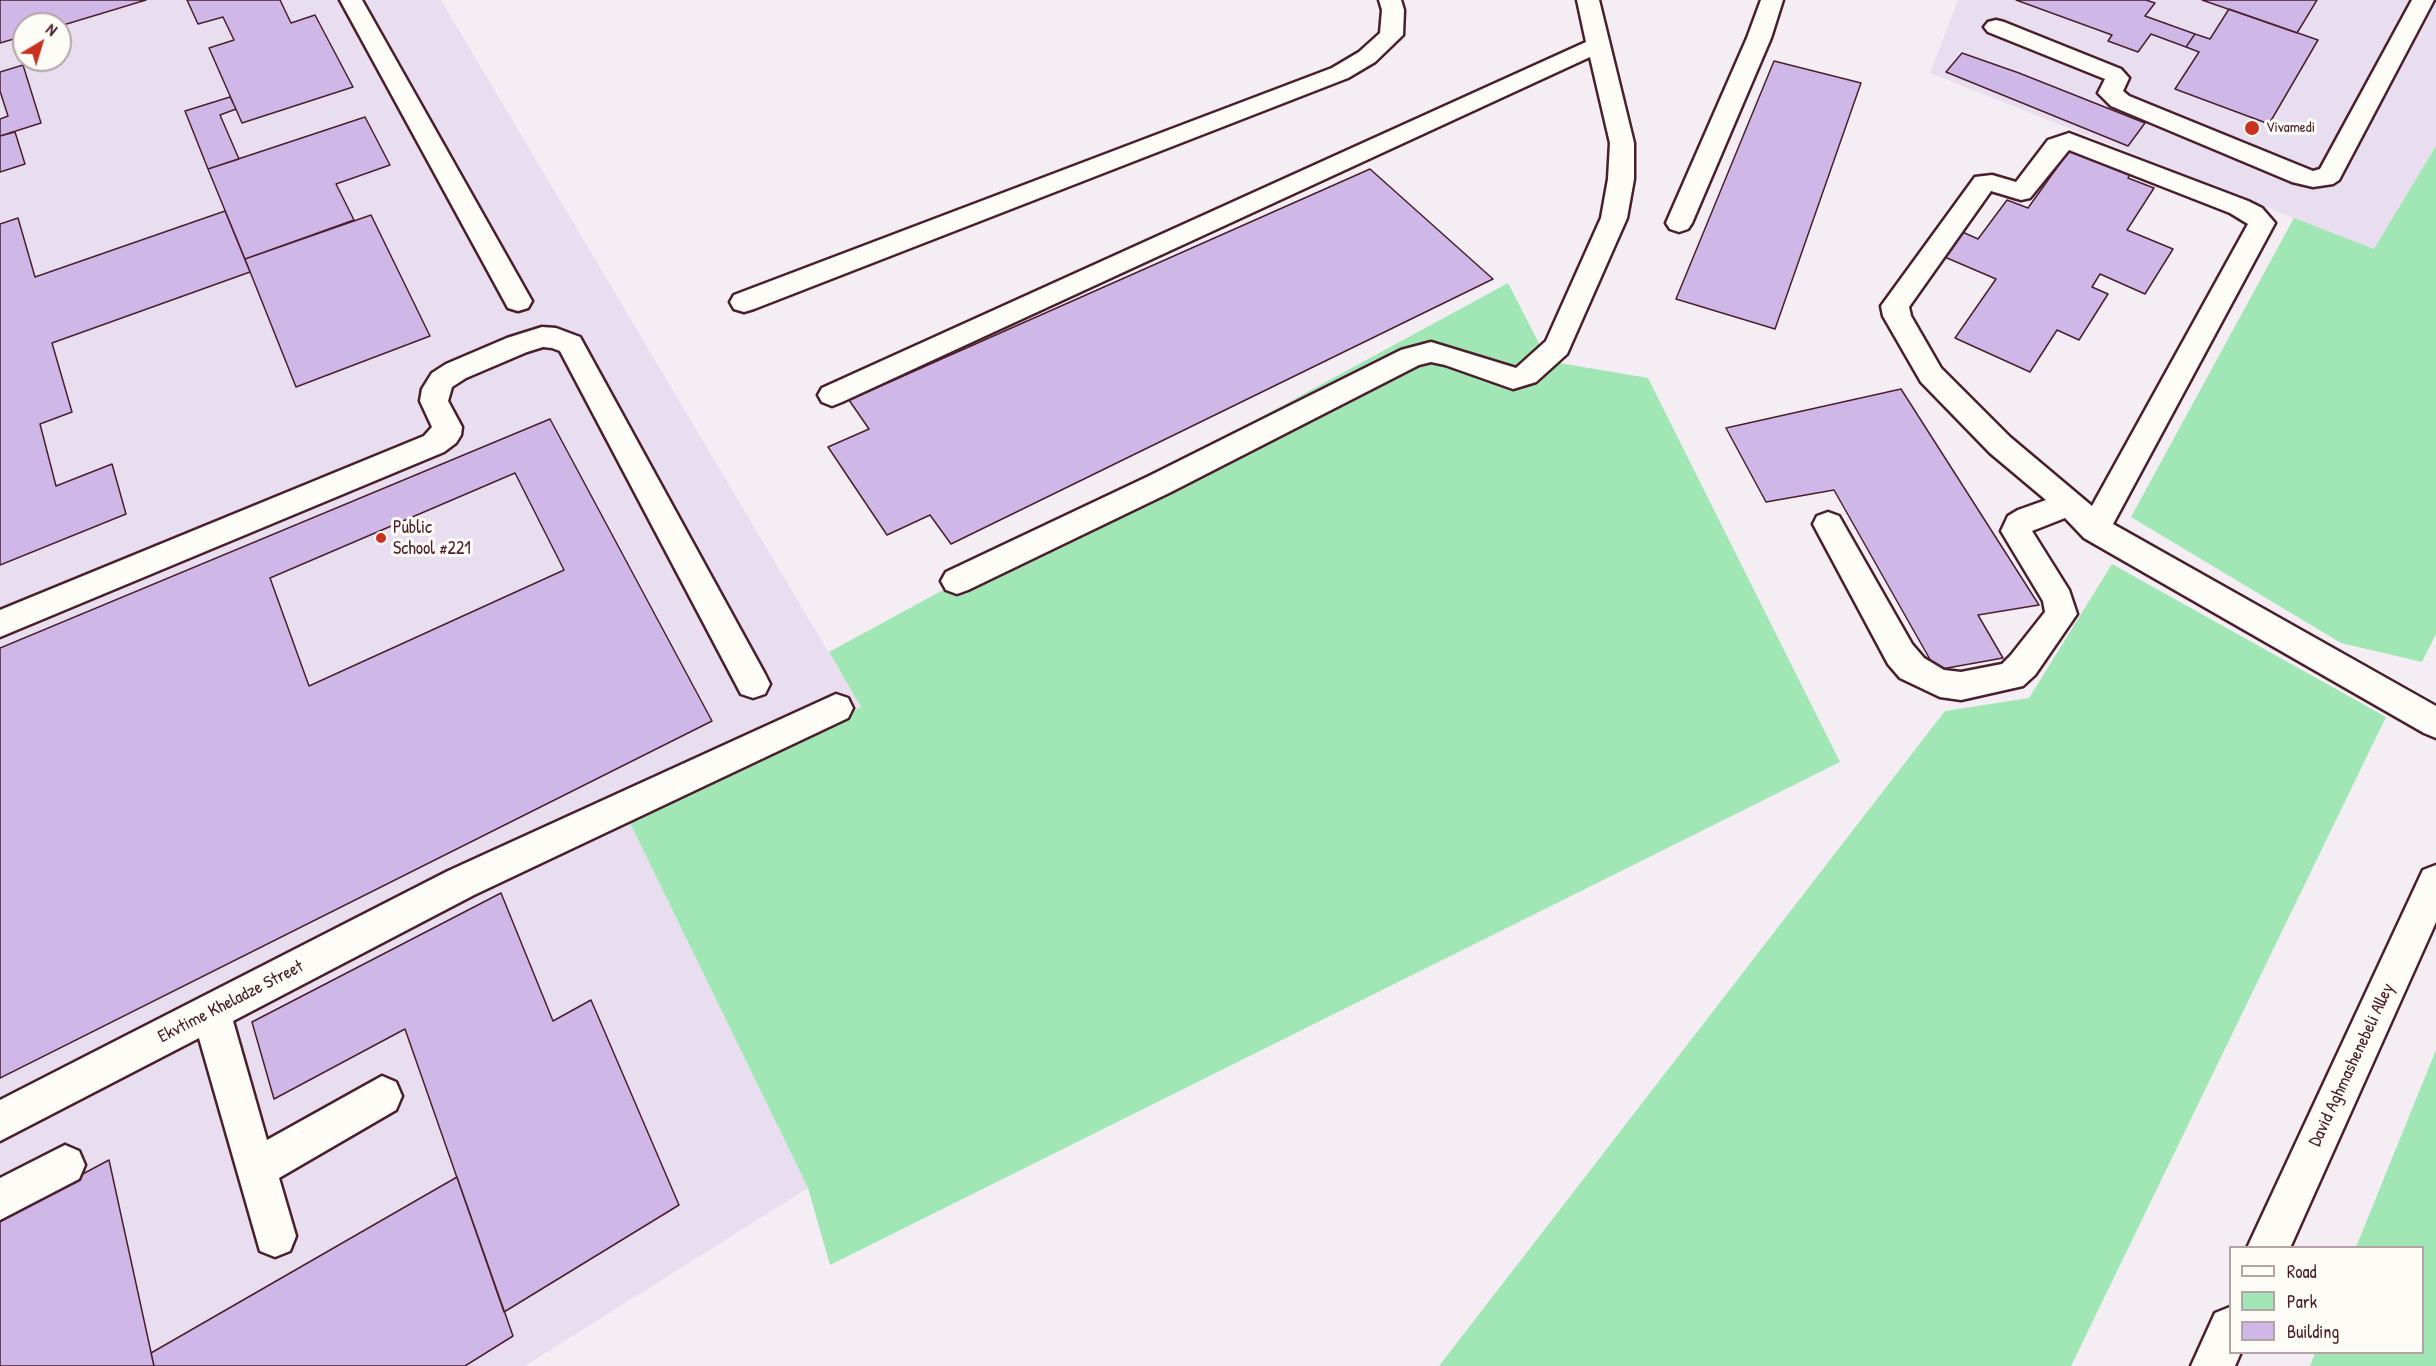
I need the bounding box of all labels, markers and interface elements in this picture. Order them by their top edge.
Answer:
north arrow [12,12,72,72]
text: N [42,18,62,41]
marker: Vivamedi [2243,119,2261,137]
place label: Vivamedi [2266,119,2315,137]
place label: Public School #221 [393,517,471,560]
marker: Public School #221 [374,531,388,545]
street label: Ekvtime Kheladze Street [155,956,307,1048]
street label: David Aghmashenebeli Alley [2305,980,2399,1150]
legend [2229,1246,2424,1354]
text: Road [2287,1259,2317,1284]
text: Park [2287,1289,2317,1314]
text: Building [2287,1319,2339,1344]

